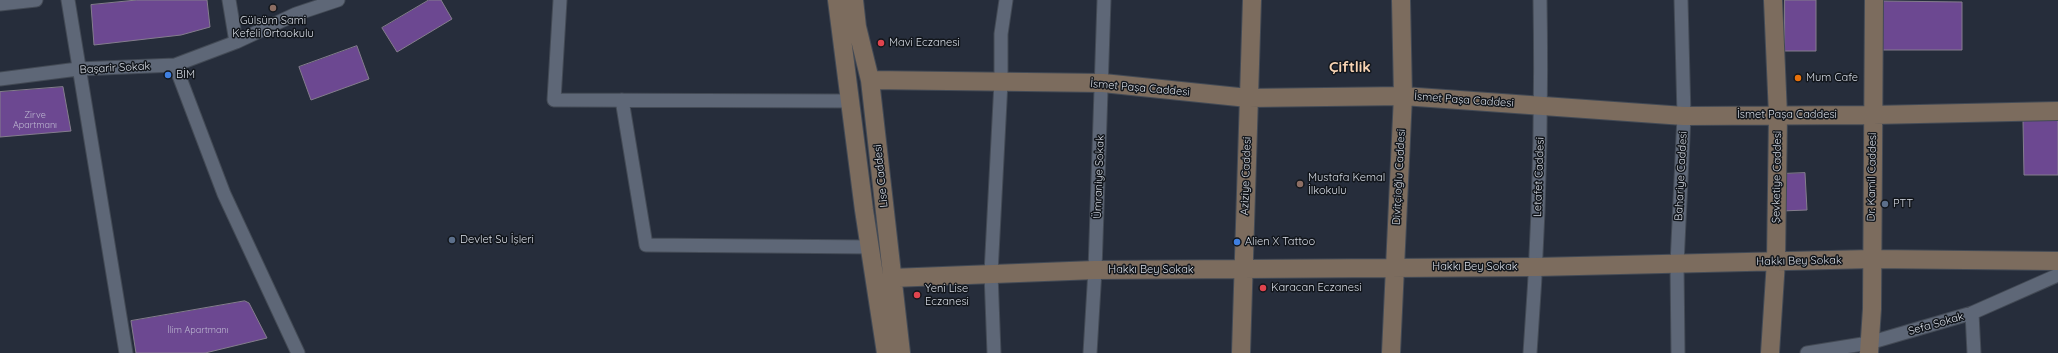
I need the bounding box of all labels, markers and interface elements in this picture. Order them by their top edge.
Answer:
marker: Gülsüm Sami Kefeli Ortaokulu [268,3,278,13]
place label: Gülsüm Sami Kefeli Ortaokulu [232,14,314,40]
place label: Mavi Eczanesi [889,36,960,50]
marker: Mavi Eczanesi [876,38,886,48]
district label: Çiftlik [1329,58,1371,76]
street label: Başarir Sokak [79,60,151,76]
place label: BİM [176,68,195,82]
marker: BİM [163,70,173,80]
place label: Mum Cafe [1806,71,1858,85]
marker: Mum Cafe [1793,73,1803,83]
street label: İsmet Paşa Caddesi [1090,77,1190,99]
street label: İsmet Paşa Caddesi [1414,90,1514,110]
street label: İsmet Paşa Caddesi [1737,108,1837,122]
house number: Zirve Apartmanı [13,110,57,131]
street label: Divitçioğlu Caddesi [1390,129,1408,225]
street label: Bahariye Caddesi [1672,131,1690,221]
street label: Şevketiye Caddesi [1770,131,1784,223]
street label: Dr. Kamil Caddesi [1865,132,1879,222]
street label: Ümraniye Sokak [1091,135,1107,219]
street label: Aziziye Caddesi [1238,136,1254,216]
street label: Letafet Caddesi [1531,137,1547,217]
street label: Lise Caddesi [871,144,891,208]
place label: Mustafa Kemal İlkokulu [1308,171,1385,197]
marker: Mustafa Kemal İlkokulu [1295,179,1305,189]
place label: PTT [1893,197,1913,211]
marker: PTT [1880,199,1890,209]
place label: Devlet Su İşleri [460,233,534,247]
marker: Devlet Su İşleri [447,235,457,245]
place label: Alien X Tattoo [1245,235,1315,249]
marker: Alien X Tattoo [1232,237,1242,247]
street label: Hakkı Bey Sokak [1756,254,1842,268]
street label: Hakkı Bey Sokak [1432,260,1518,274]
street label: Hakkı Bey Sokak [1108,263,1194,277]
place label: Karacan Eczanesi [1271,281,1361,295]
place label: Yeni Lise Eczanesi [925,282,969,308]
marker: Karacan Eczanesi [1258,283,1268,293]
marker: Yeni Lise Eczanesi [912,290,922,300]
street label: Sefa Sokak [1907,310,1965,338]
house number: İlim Apartmanı [168,325,228,335]

